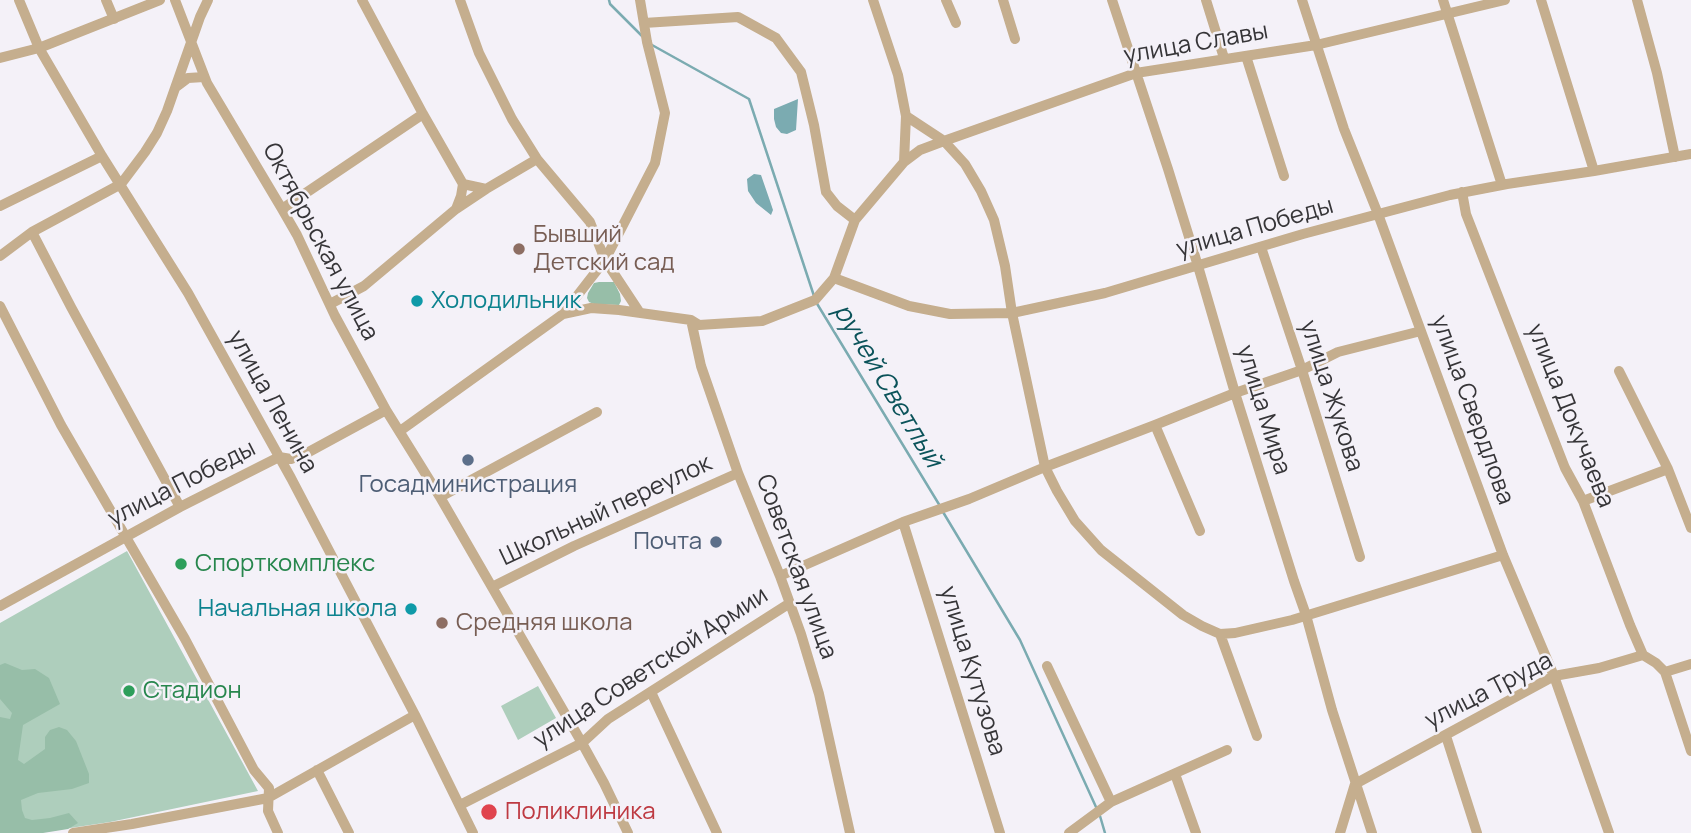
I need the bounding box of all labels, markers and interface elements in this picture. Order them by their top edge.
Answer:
street label: улица Славы [1122,17,1270,71]
street label: Октябрьская улица [256,138,384,346]
street label: улица Победы [1173,192,1337,264]
place label: Бывший Детский сад [533,221,675,277]
marker: Бывший Детский сад [511,241,527,257]
place label: Холодильник [431,287,581,315]
marker: Холодильник [409,293,425,309]
water label: ручей Светлый [826,298,948,474]
street label: улица Свердлова [1424,311,1520,509]
street label: улица Жукова [1293,317,1369,475]
street label: улица Докучаева [1520,320,1620,512]
street label: улица Ленина [221,326,323,478]
street label: улица Мира [1230,342,1296,478]
street label: улица Победы [103,434,261,534]
street label: Школьный переулок [496,449,716,573]
marker: Госадминистрация [460,452,476,468]
place label: Госадминистрация [359,471,577,499]
street label: Советская улица [749,471,843,663]
place label: Почта [633,528,702,556]
marker: Почта [708,534,724,550]
place label: Спорткомплекс [195,550,375,578]
marker: Спорткомплекс [173,556,189,572]
street label: улица Советской Армии [528,581,774,755]
street label: улица Кутузова [933,583,1011,759]
place label: Начальная школа [198,595,397,623]
marker: Начальная школа [403,601,419,617]
place label: Средняя школа [456,609,632,637]
marker: Средняя школа [434,615,450,631]
street label: улица Труда [1420,647,1558,735]
place label: Стадион [143,677,242,705]
marker: Стадион [121,683,137,699]
place label: Поликлиника [505,798,655,826]
marker: Поликлиника [479,802,499,822]

